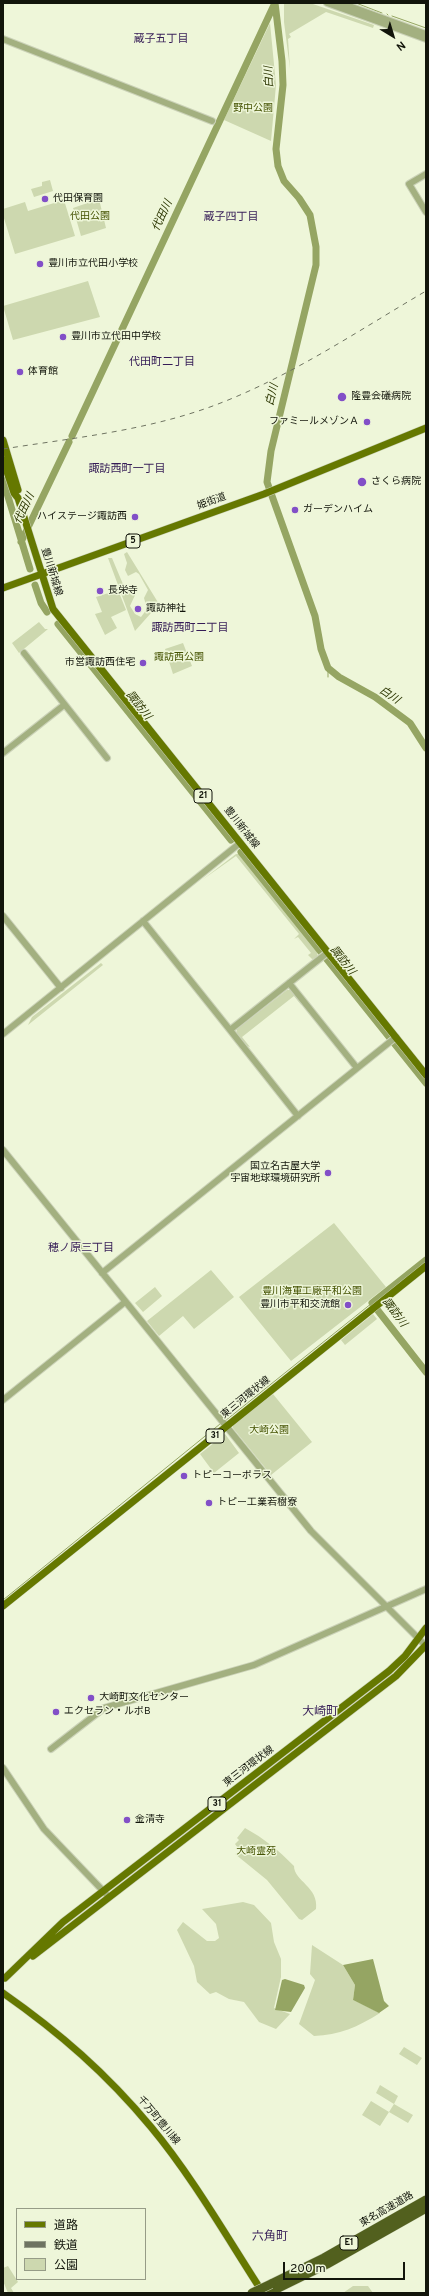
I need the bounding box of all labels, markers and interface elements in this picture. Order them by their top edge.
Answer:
north arrow [373,16,413,56]
district label: 蔵子五丁目 [134,33,188,47]
text: N [393,38,408,53]
water label: 白川 [263,66,277,88]
park label: 野中公園 [233,103,273,115]
place label: 代田保育園 [53,193,103,205]
marker: 代田保育園 [40,194,50,204]
water label: 代田川 [150,198,176,234]
park label: 代田公園 [70,211,110,223]
district label: 蔵子四丁目 [204,211,258,225]
place label: 豊川市立代田小学校 [48,258,138,270]
marker: 豊川市立代田小学校 [35,259,45,269]
place label: 豊川市立代田中学校 [71,331,161,343]
marker: 豊川市立代田中学校 [58,332,68,342]
district label: 代田町二丁目 [129,356,195,370]
place label: 体育館 [28,366,58,378]
marker: 体育館 [15,367,25,377]
water label: 白川 [264,383,282,407]
marker: 隆豊会礒病院 [336,391,348,403]
place label: 隆豊会礒病院 [351,391,411,403]
place label: ファミールメゾンＡ [269,416,359,428]
marker: ファミールメゾンＡ [362,417,372,427]
district label: 諏訪西町一丁目 [89,463,165,477]
marker: さくら病院 [356,476,368,488]
place label: さくら病院 [371,476,421,488]
water label: 代田川 [12,491,38,527]
street label: 姫街道 [196,491,228,513]
place label: ガーデンハイム [303,504,373,516]
marker: ガーデンハイム [290,505,300,515]
place label: ハイステージ諏訪西 [37,511,127,523]
marker: ハイステージ諏訪西 [130,512,140,522]
road number: 5 [126,534,140,548]
street label: 豊川新城線 [38,546,64,598]
place label: 長栄寺 [108,585,138,597]
marker: 長栄寺 [95,586,105,596]
place label: 諏訪神社 [146,603,186,615]
marker: 諏訪神社 [133,604,143,614]
district label: 諏訪西町二丁目 [152,622,228,636]
park label: 諏訪西公園 [154,652,204,664]
place label: 市営諏訪西住宅 [65,657,135,669]
marker: 市営諏訪西住宅 [138,658,148,668]
water label: 白川 [376,684,402,708]
water label: 諏訪川 [122,689,154,723]
road number: 21 [194,789,212,803]
street label: 豊川新城線 [221,805,261,851]
water label: 諏訪川 [326,944,358,978]
place label: 国立名古屋大学 宇宙地球環境研究所 [230,1161,320,1184]
marker: 国立名古屋大学 宇宙地球環境研究所 [323,1168,333,1178]
district label: 穂ノ原三丁目 [48,1242,114,1256]
park label: 豊川海軍工廠平和公園 [262,1286,362,1298]
water label: 諏訪川 [379,1296,409,1330]
place label: 豊川市平和交流館 [260,1299,340,1311]
marker: 豊川市平和交流館 [343,1300,353,1310]
street label: 東三河環状線 [219,1374,273,1422]
park label: 大崎公園 [249,1425,289,1437]
road number: 31 [206,1429,224,1443]
place label: トピーコーポラス [192,1470,272,1482]
marker: トピーコーポラス [179,1471,189,1481]
place label: トピー工業若樹寮 [217,1497,297,1509]
marker: トピー工業若樹寮 [204,1498,214,1508]
place label: 大崎町文化センター [99,1692,189,1704]
marker: 大崎町文化センター [86,1693,96,1703]
place label: エクセラン・ルポB [64,1706,151,1718]
district label: 大崎町 [302,1706,338,1720]
marker: エクセラン・ルポB [51,1707,61,1717]
street label: 東三河環状線 [221,1744,277,1790]
road number: 31 [208,1797,226,1811]
place label: 金清寺 [135,1814,165,1826]
marker: 金清寺 [122,1815,132,1825]
park label: 大崎霊苑 [236,1846,276,1858]
street label: 千万町豊川線 [134,2094,182,2148]
street label: 東名高速道路 [358,2190,416,2230]
legend [16,2208,146,2280]
text: 道路 [54,2218,78,2234]
district label: 六角町 [252,2231,288,2245]
road number: E1 [340,2236,358,2250]
text: 鉄道 [54,2238,78,2254]
scale bar [285,2254,407,2280]
text: 公園 [54,2258,78,2274]
text: 200 m [290,2261,326,2277]

